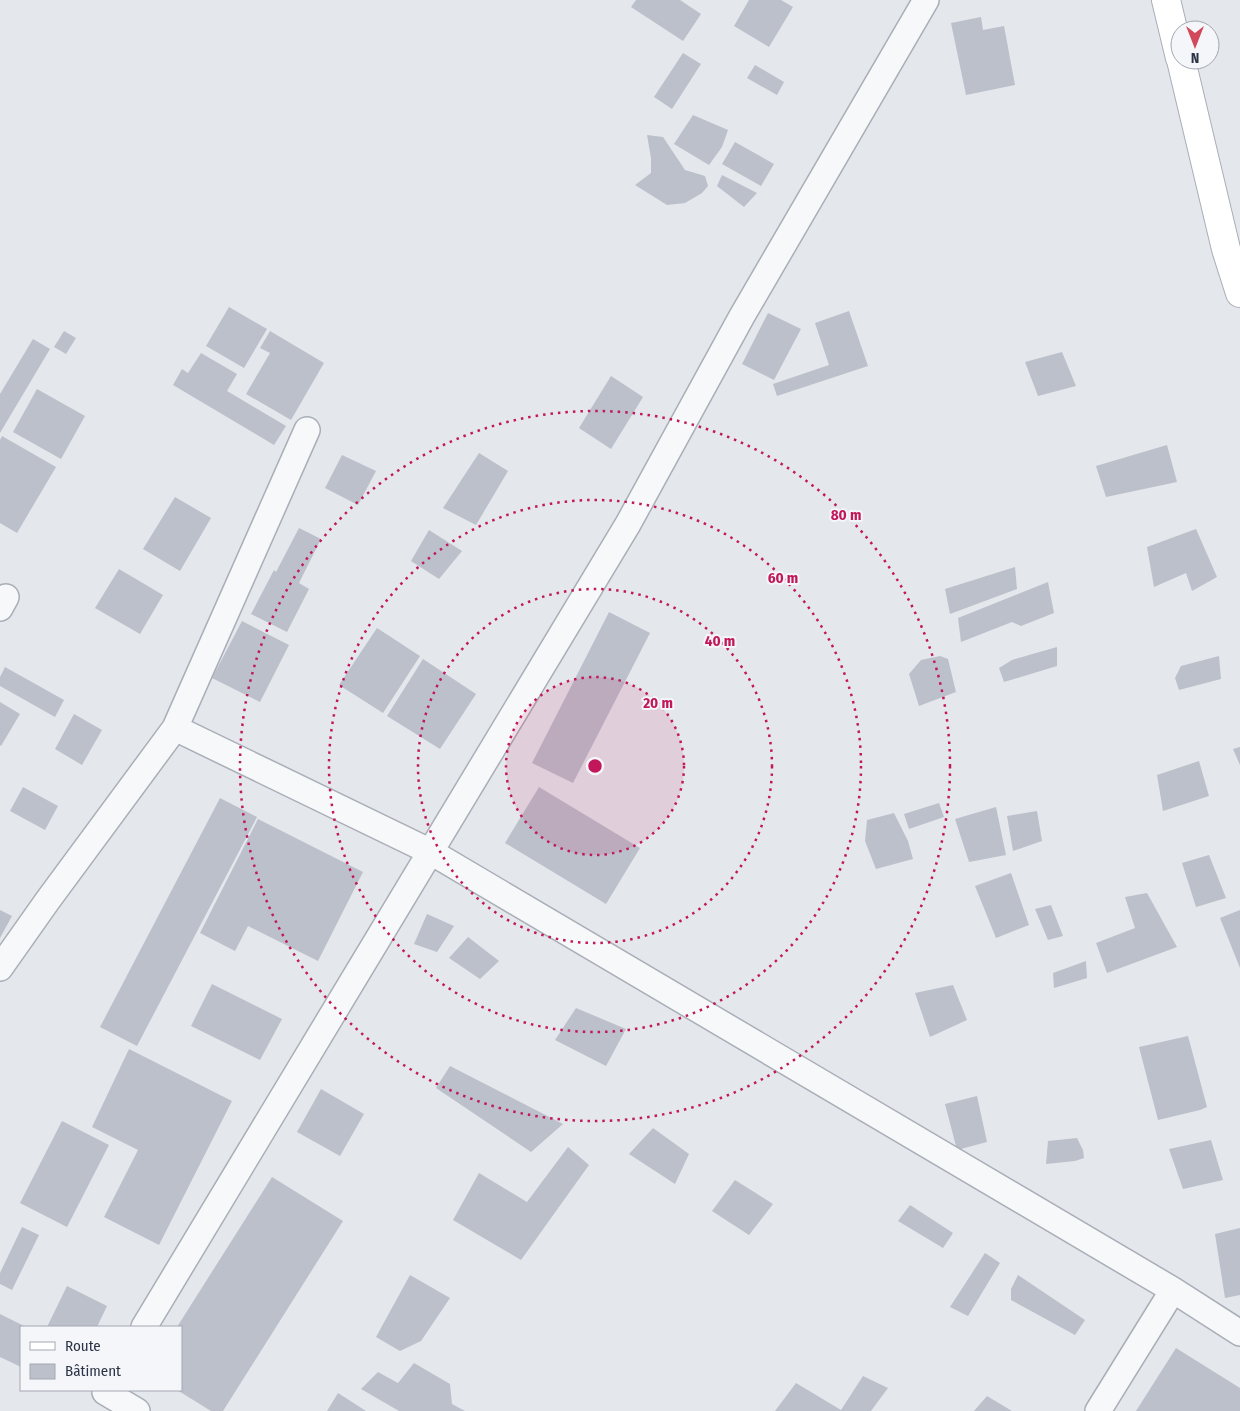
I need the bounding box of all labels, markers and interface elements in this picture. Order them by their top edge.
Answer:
north arrow [1170,20,1220,70]
text: N [1191,49,1199,66]
text: 80 m [831,506,861,524]
text: 60 m [768,569,798,587]
text: 40 m [705,632,735,650]
text: 20 m [642,694,673,712]
centre of rings [586,757,604,775]
legend [20,1326,182,1391]
text: Route [65,1337,101,1355]
text: Bâtiment [65,1362,121,1380]

